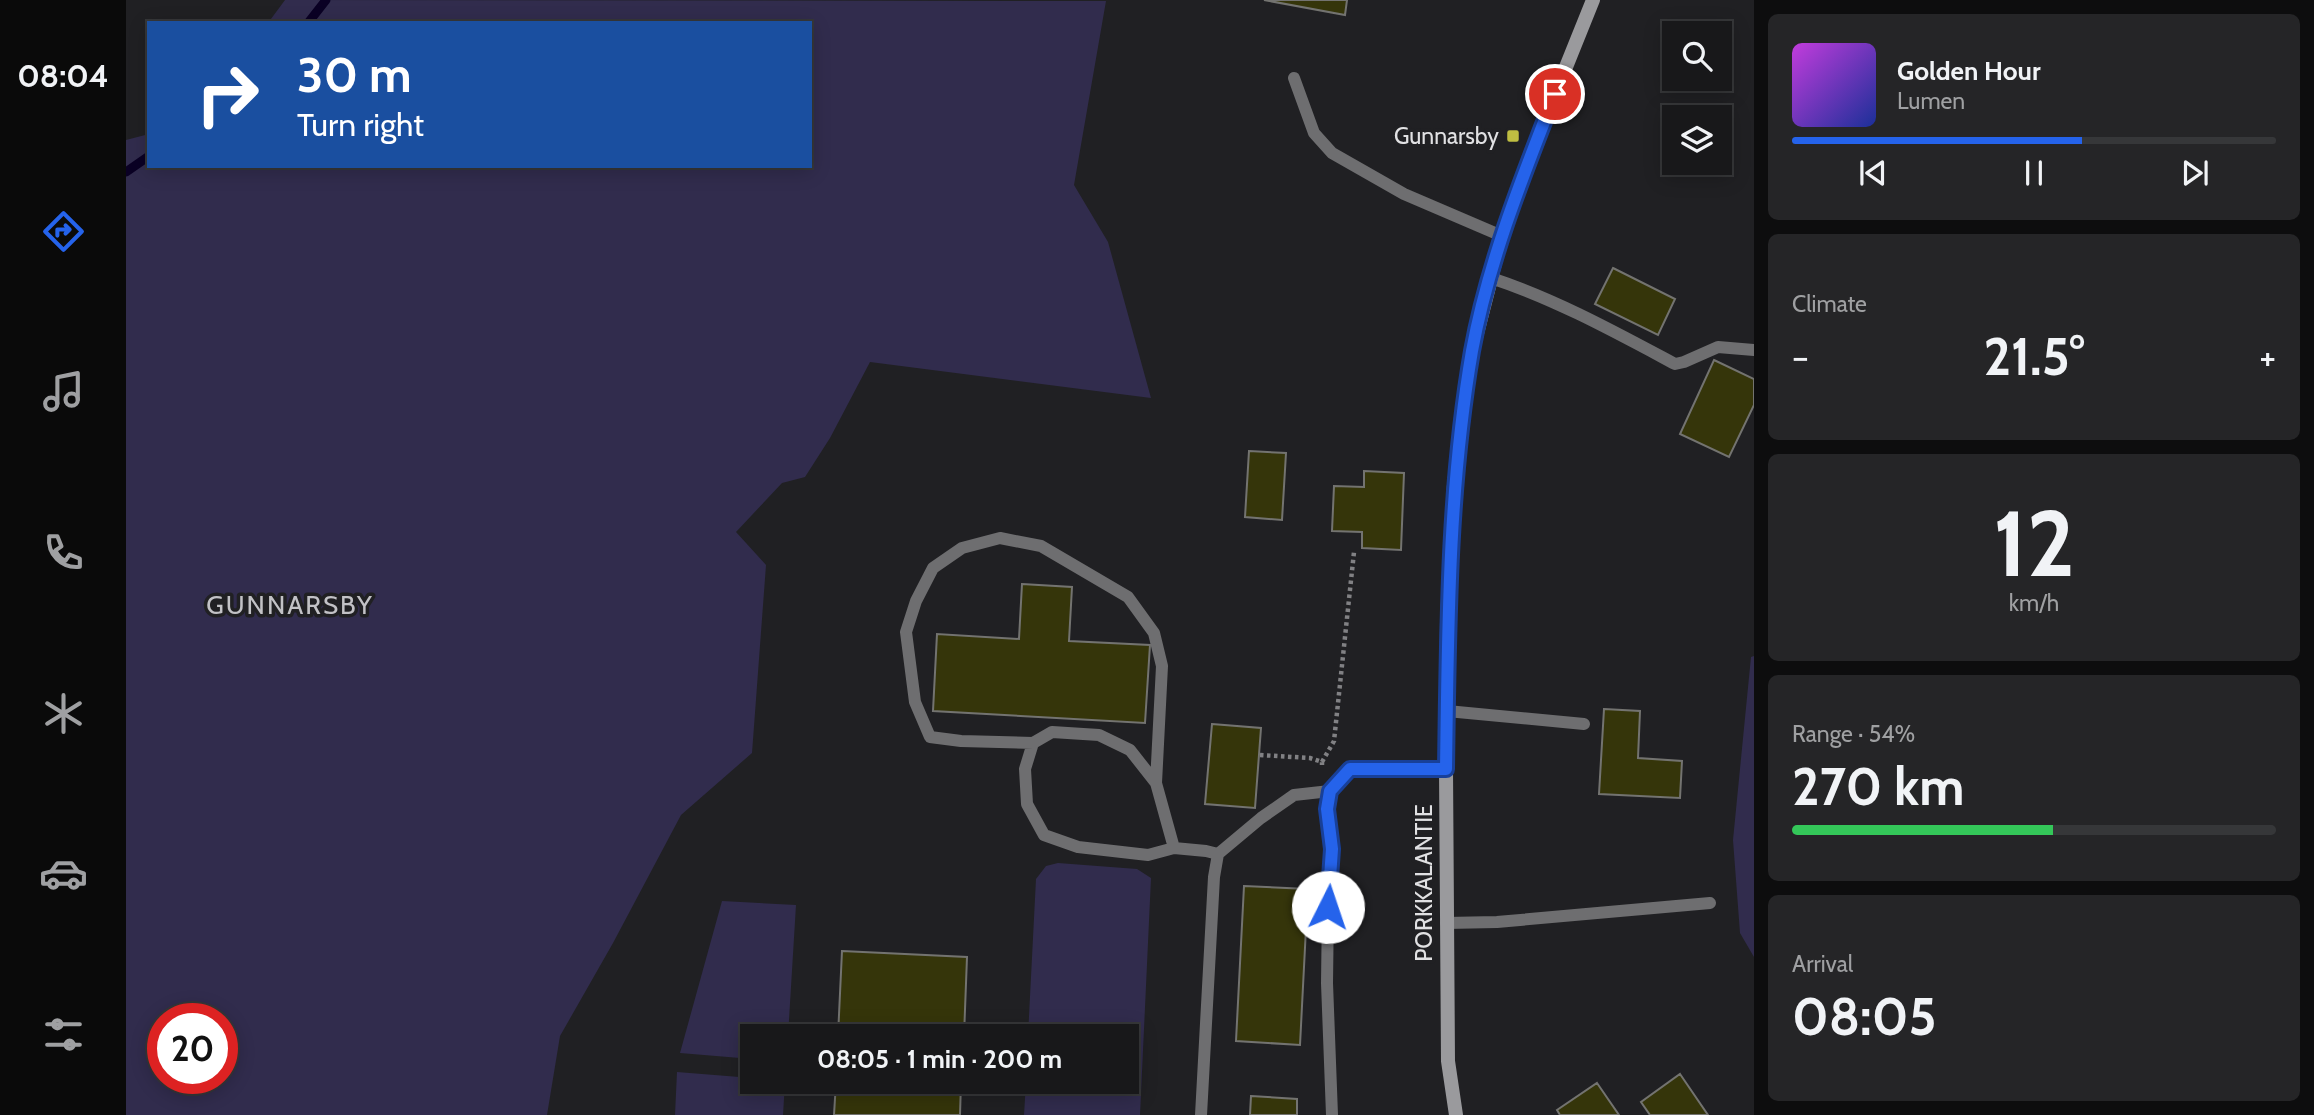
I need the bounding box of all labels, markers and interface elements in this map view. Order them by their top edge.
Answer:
map controls [1662,21,1732,175]
button: search [1662,21,1732,91]
text: 30 m [297,45,412,104]
icon: right [182,49,273,140]
text: Golden Hour [1897,55,2040,87]
text: 08:04 [17,56,109,95]
pin [1525,64,1585,124]
icon: arrive [1536,75,1574,113]
text: Lumen [1897,87,1965,115]
text: Turn right [297,105,424,144]
button: layers [1662,105,1732,175]
place label: Gunnarsby [1394,122,1499,150]
marker: Gunnarsby [1505,128,1521,144]
icon: previous [1854,154,1892,192]
icon: pause [2015,154,2053,192]
icon: next [2176,154,2214,192]
icon: directions [39,207,88,256]
text: Climate [1792,290,1867,318]
text: 21.5° [1983,325,2085,388]
text: − [1792,333,1809,380]
text: + [2259,333,2276,380]
icon: music [39,367,88,416]
text: 12 [1993,488,2075,599]
icon: phone [39,528,88,577]
district label: GUNNARSBY [206,589,374,621]
text: km/h [2009,589,2059,617]
icon: climate [39,689,88,738]
text: Range · 54% [1792,720,1915,748]
text: 270 km [1792,755,1964,818]
street label: PORKKALANTIE [1410,804,1438,962]
icon: car [39,849,88,898]
position arrow [1291,870,1365,944]
text: Arrival [1792,950,1853,978]
text: 08:05 [1792,985,1936,1048]
speed limit sign: 20 [147,1003,238,1094]
icon: filters [39,1010,88,1059]
text: 08:05 · 1 min · 200 m [817,1043,1062,1075]

